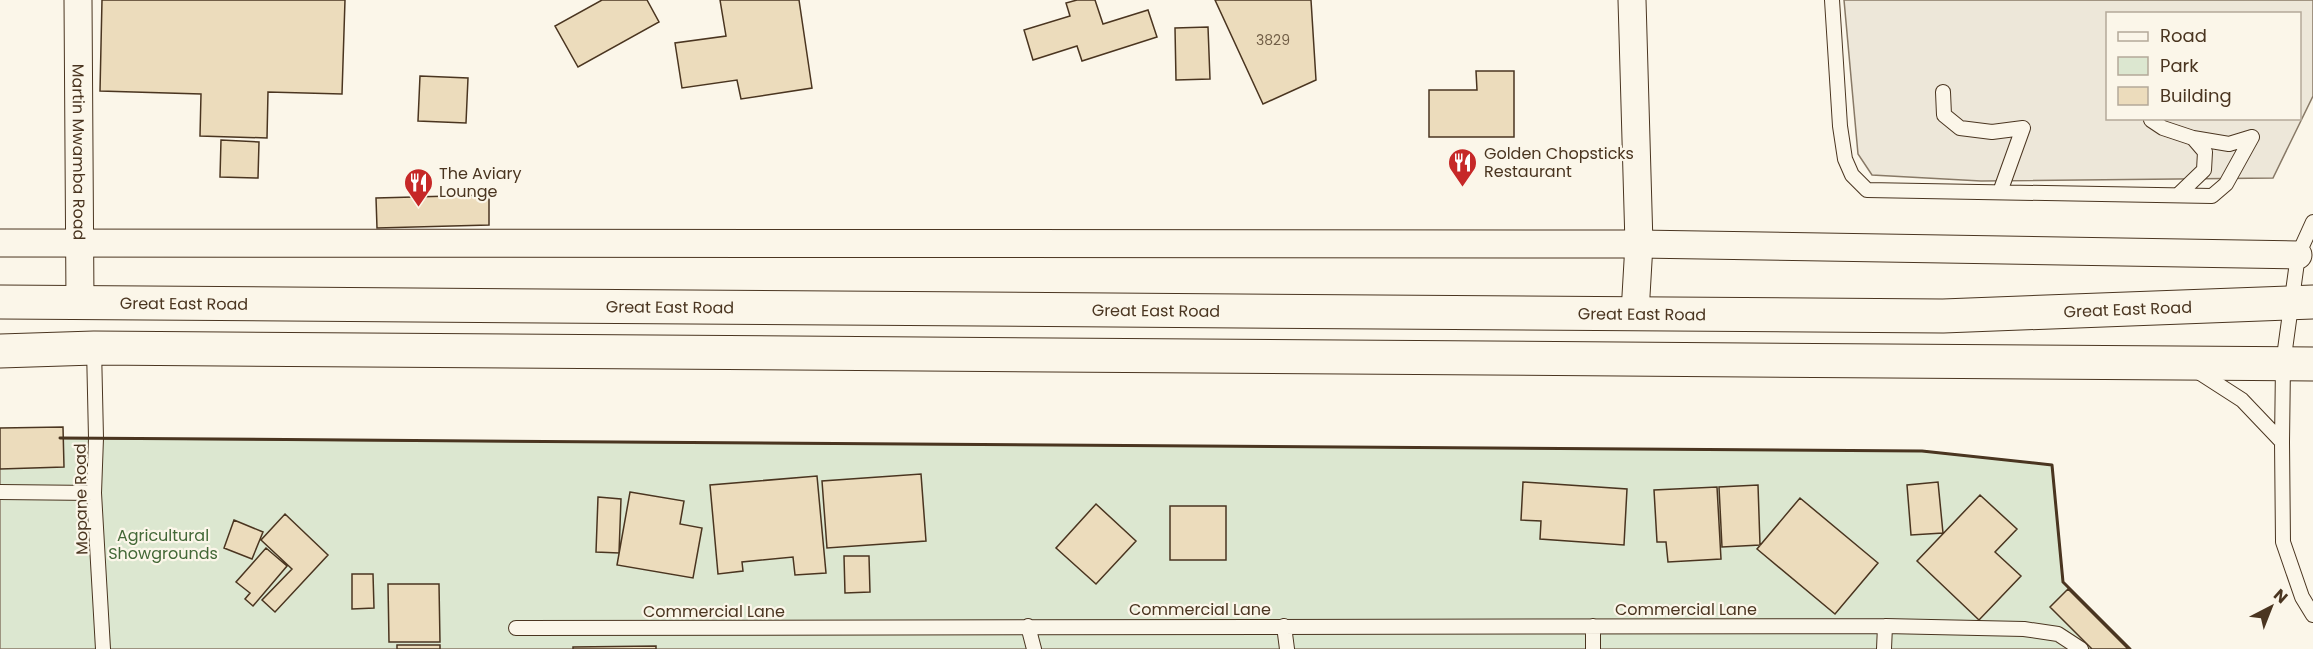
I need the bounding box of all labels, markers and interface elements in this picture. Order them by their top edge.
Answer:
legend [2106,12,2301,120]
text: Road [2160,23,2207,48]
house number: 3829 [1256,30,1290,50]
text: Park [2160,53,2199,78]
street label: Martin Mwamba Road [67,64,91,240]
text: Building [2160,83,2232,108]
place label: Golden Chopsticks Restaurant [1484,142,1634,183]
restaurant icon: Golden Chopsticks Restaurant [1447,146,1479,188]
place label: The Aviary Lounge [439,162,522,203]
restaurant icon: The Aviary Lounge [402,166,434,208]
street label: Great East Road [120,291,248,315]
street label: Great East Road [606,295,734,319]
street label: Great East Road [2063,295,2192,323]
street label: Great East Road [1092,298,1220,322]
street label: Great East Road [1578,302,1706,326]
street label: Mopane Road [69,443,93,555]
park label: Agricultural Showgrounds [108,524,218,565]
north arrow [2241,577,2301,637]
text: N [2269,584,2293,609]
street label: Commercial Lane [1129,598,1271,621]
street label: Commercial Lane [1615,598,1757,621]
street label: Commercial Lane [643,600,785,623]

